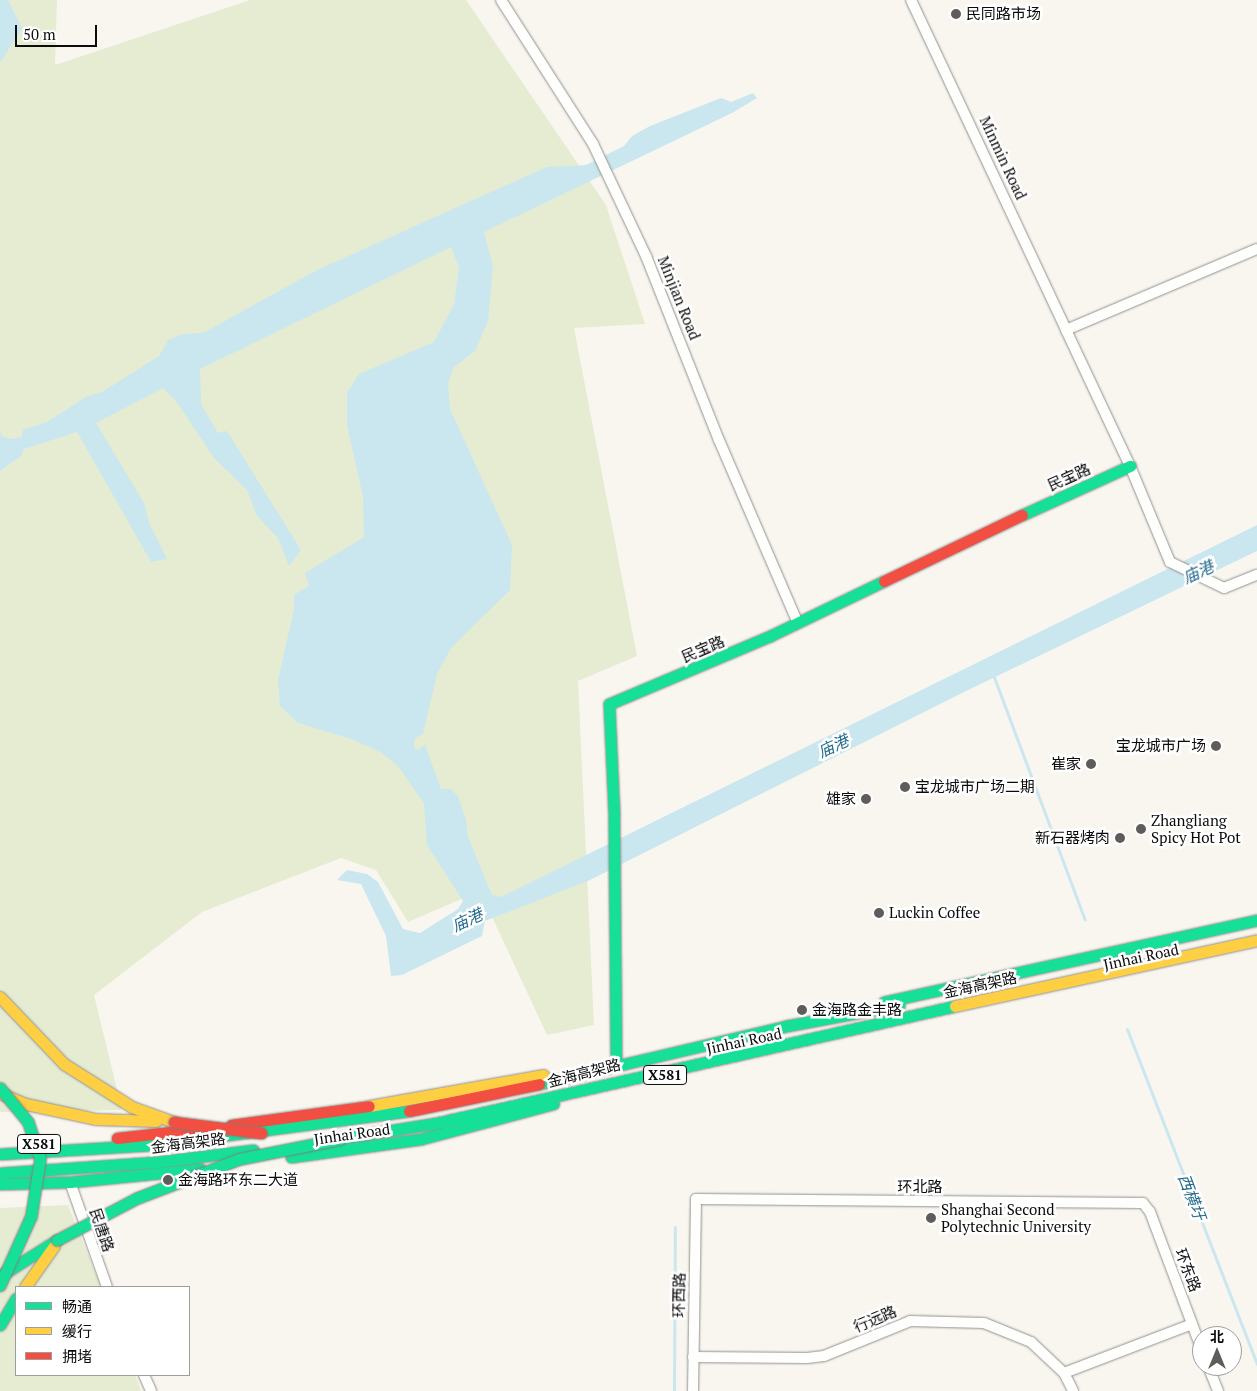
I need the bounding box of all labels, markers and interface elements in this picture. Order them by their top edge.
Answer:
place label: 民同路市场 [966,5,1041,23]
marker: 民同路市场 [950,8,962,20]
scale bar [18,15,100,47]
text: 50 m [23,24,56,44]
street label: Minmin Road [976,113,1030,203]
street label: Minjian Road [654,253,704,343]
street label: 民宝路 [1045,460,1093,494]
water label: 庙港 [1179,557,1217,587]
street label: 民宝路 [679,632,727,666]
water label: 庙港 [814,731,852,761]
place label: 宝龙城市广场 [1116,737,1206,755]
marker: 宝龙城市广场 [1210,740,1222,752]
place label: 崔家 [1051,755,1081,773]
marker: 崔家 [1085,758,1097,770]
place label: 宝龙城市广场二期 [915,778,1035,796]
marker: 宝龙城市广场二期 [899,781,911,793]
place label: 雄家 [826,790,856,808]
marker: 雄家 [860,793,872,805]
place label: Zhangliang Spicy Hot Pot [1151,811,1241,846]
marker: Zhangliang Spicy Hot Pot [1135,823,1147,835]
place label: 新石器烤肉 [1035,829,1110,847]
marker: 新石器烤肉 [1114,832,1126,844]
place label: Luckin Coffee [889,904,980,922]
water label: 庙港 [448,905,486,935]
marker: Luckin Coffee [873,907,885,919]
street label: Jinhai Road [1102,940,1180,974]
street label: 金海高架路 [941,968,1019,1002]
place label: 金海路金丰路 [812,1001,902,1019]
marker: 金海路金丰路 [796,1004,808,1016]
street label: Jinhai Road [705,1024,783,1058]
street label: 金海高架路 [545,1055,623,1091]
road number: X581 [642,1064,688,1086]
street label: Jinhai Road [313,1120,391,1148]
street label: 金海高架路 [150,1129,226,1157]
road number: X581 [16,1132,62,1156]
place label: 金海路环东二大道 [178,1171,298,1189]
water label: 西横圩 [1174,1171,1210,1223]
marker: 金海路环东二大道 [162,1174,174,1186]
street label: 环北路 [898,1178,942,1196]
place label: Shanghai Second Polytechnic University [941,1200,1091,1235]
street label: 民唐路 [86,1206,118,1254]
marker: Shanghai Second Polytechnic University [925,1212,937,1224]
street label: 环东路 [1172,1246,1204,1294]
street label: 环西路 [670,1272,688,1318]
legend [15,1286,190,1376]
text: 畅通 [62,1296,92,1316]
street label: 行远路 [851,1302,899,1336]
text: 缓行 [62,1321,92,1341]
north arrow [1192,1326,1242,1376]
text: 北 [1210,1327,1224,1346]
text: 拥堵 [62,1346,92,1366]

